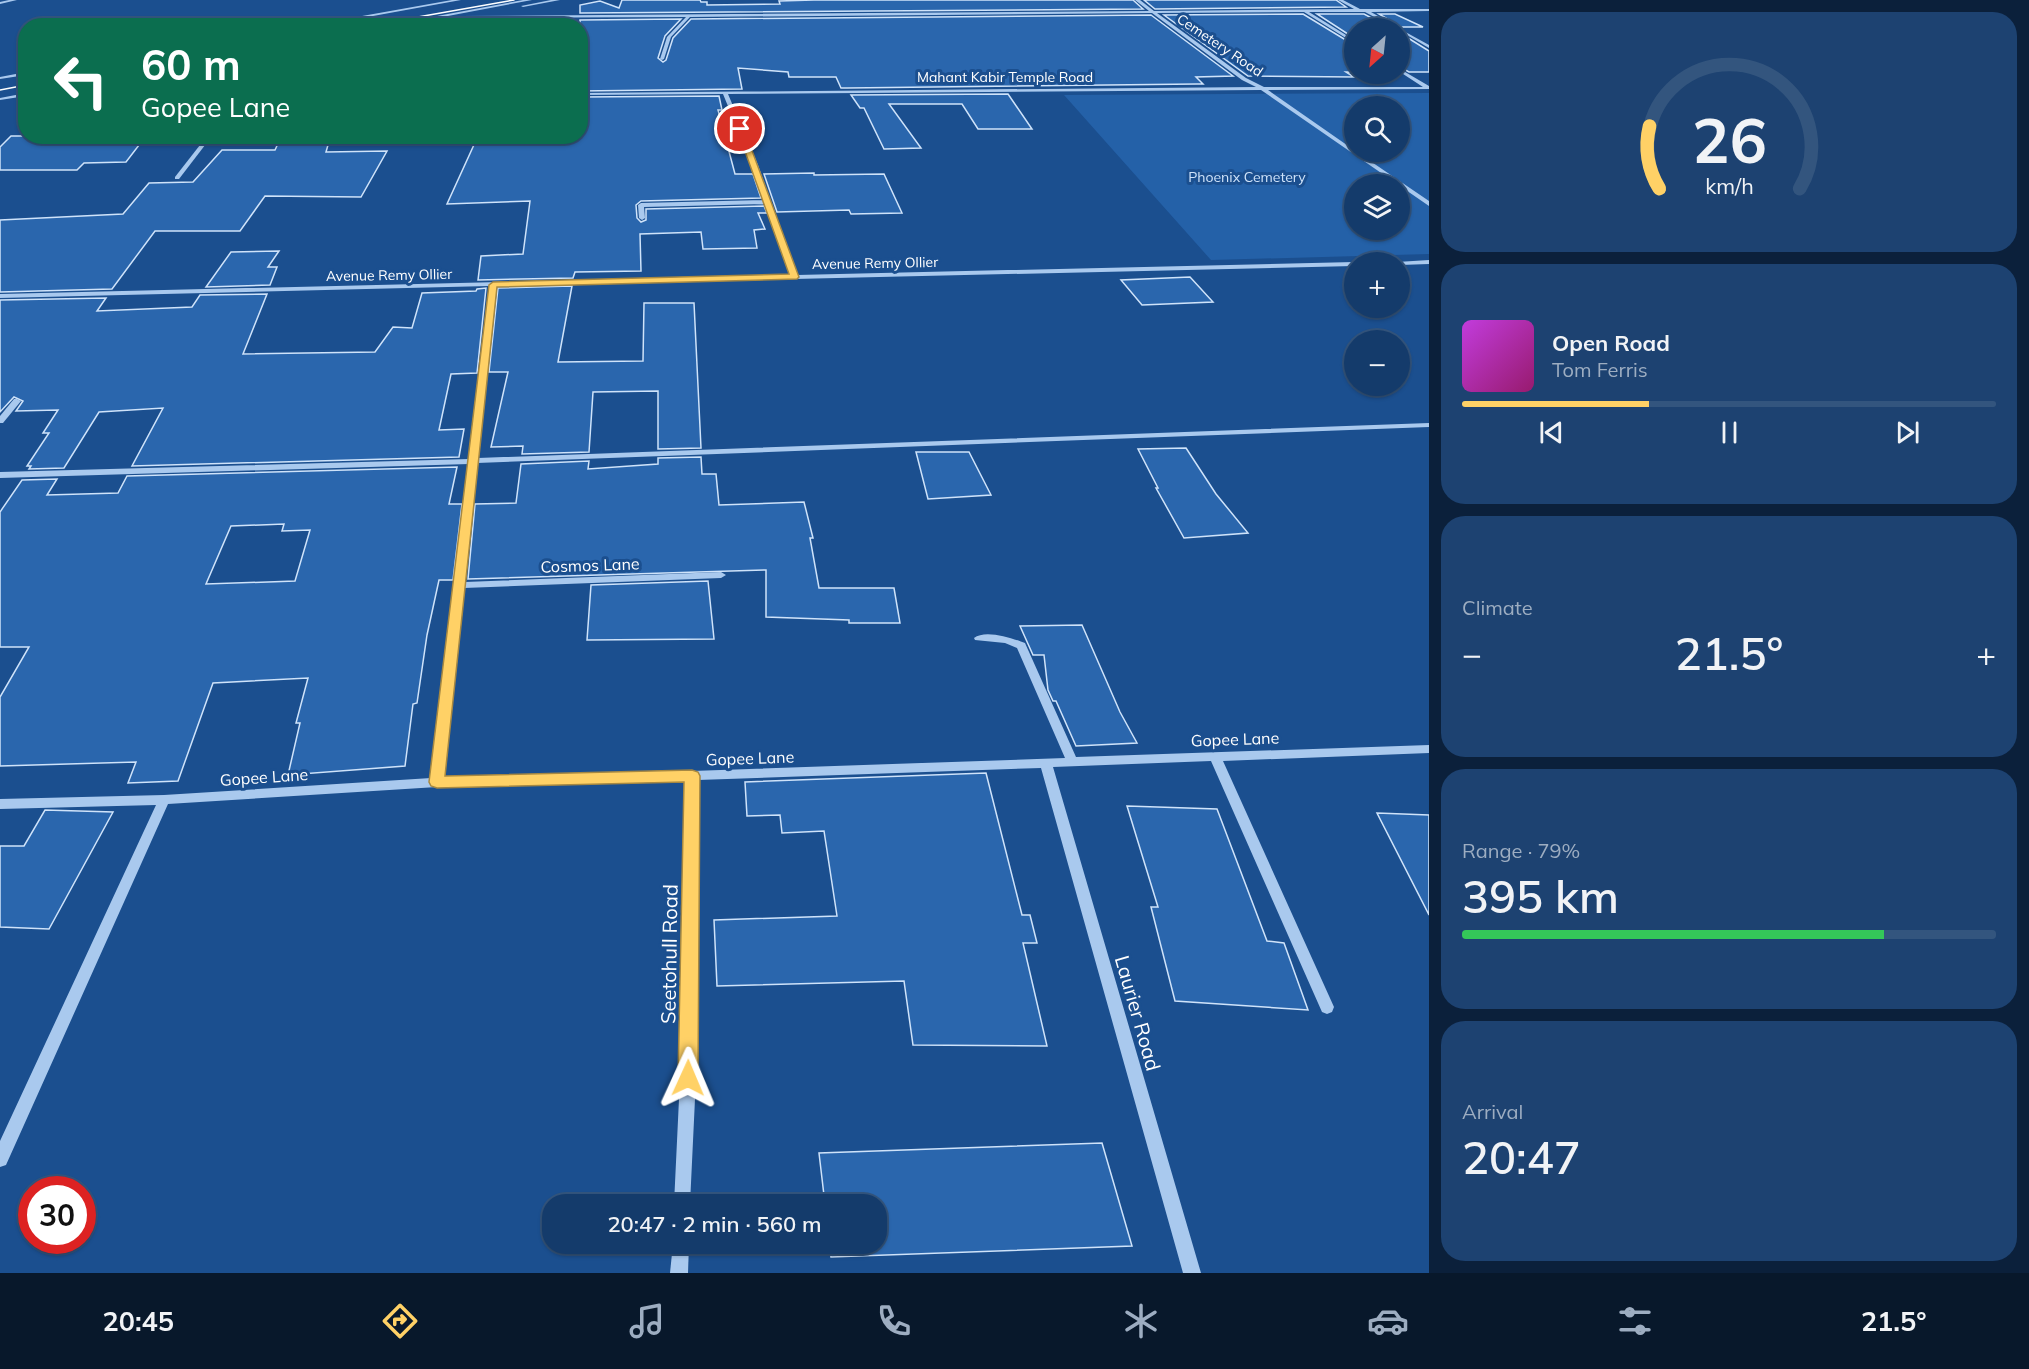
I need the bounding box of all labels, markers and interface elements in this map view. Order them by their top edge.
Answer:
street label: Cemetery Road [1174,10,1266,80]
north arrow [1344,18,1410,84]
map controls [1344,18,1410,396]
text: 60 m [141,38,241,91]
icon: left [42,42,120,120]
street label: Mahant Kabir Temple Road [917,68,1093,86]
text: Gopee Lane [141,90,290,124]
button: search [1344,96,1410,162]
text: 26 [1692,100,1766,179]
pin [714,103,765,154]
icon: arrive [723,112,756,145]
park label: Phoenix Cemetery [1188,168,1306,186]
text: km/h [1705,172,1753,199]
button: layers [1344,174,1410,240]
button: + [1344,252,1410,318]
street label: Avenue Remy Ollier [812,253,939,273]
street label: Avenue Remy Ollier [326,265,453,285]
text: Open Road [1552,329,1670,357]
button: − [1344,330,1410,396]
text: Tom Ferris [1552,357,1648,382]
icon: previous [1535,416,1568,449]
icon: pause [1713,416,1746,449]
icon: next [1891,416,1924,449]
street label: Cosmos Lane [540,553,640,577]
text: Climate [1462,595,1533,620]
text: 21.5° [1675,625,1783,681]
text: − [1462,633,1482,674]
text: + [1976,633,1996,674]
street label: Gopee Lane [1190,727,1280,751]
street label: Gopee Lane [705,746,795,770]
street label: Gopee Lane [219,764,309,790]
text: Range · 79% [1462,838,1580,863]
text: 395 km [1462,868,1619,924]
street label: Seetohull Road [655,884,683,1024]
street label: Laurier Road [1110,952,1166,1074]
position arrow [656,1046,720,1110]
text: Arrival [1462,1099,1523,1124]
text: 20:47 [1462,1129,1581,1185]
speed limit sign: 30 [18,1176,96,1254]
text: 20:47 · 2 min · 560 m [607,1210,822,1238]
icon: directions [379,1300,421,1342]
icon: music [626,1300,668,1342]
icon: phone [873,1300,915,1342]
icon: climate [1120,1300,1162,1342]
icon: car [1367,1300,1409,1342]
icon: filters [1614,1300,1656,1342]
text: 20:45 [102,1304,174,1338]
text: 21.5° [1861,1304,1926,1338]

